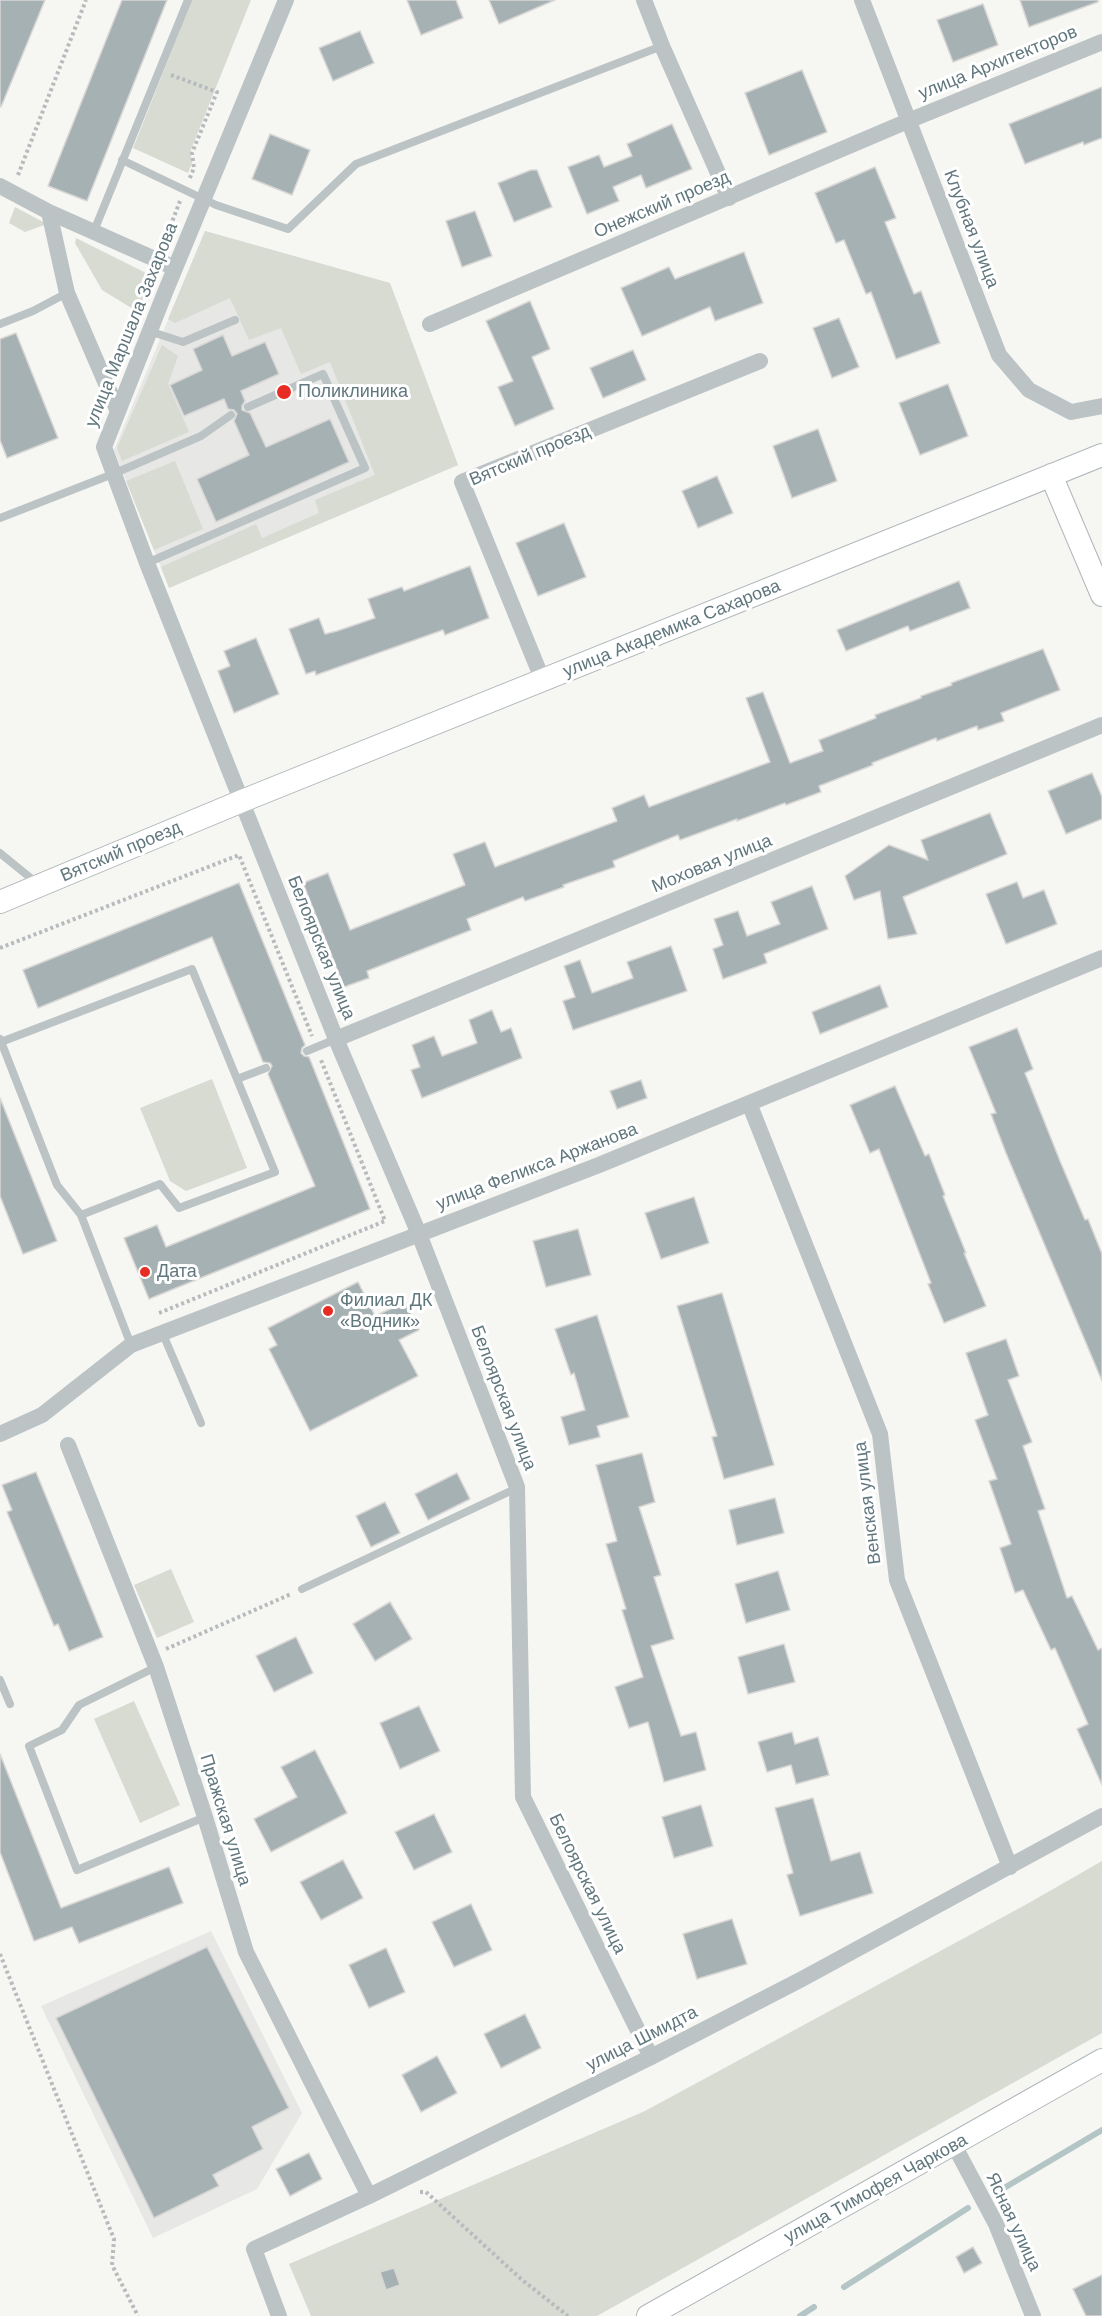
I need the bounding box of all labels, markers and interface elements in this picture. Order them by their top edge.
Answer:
street label: улица Архитекторов [916,21,1080,105]
street label: Онежский проезд [591,167,733,243]
street label: Клубная улица [939,167,1003,291]
street label: улица Маршала Захарова [81,220,183,430]
place label: Поликлиника [298,381,408,403]
marker: Поликлиника [275,383,293,401]
street label: Вятский проезд [466,421,594,491]
street label: улица Академика Сахарова [560,575,784,683]
street label: Вятский проезд [57,817,185,887]
street label: Моховая улица [649,830,775,898]
street label: Белоярская улица [282,873,360,1023]
street label: улица Феликса Аржанова [433,1119,641,1215]
place label: Дата [157,1261,197,1283]
marker: Дата [138,1265,152,1279]
place label: Филиал ДК «Водник» [340,1290,432,1332]
marker: Филиал ДК «Водник» [321,1304,335,1318]
street label: Белоярская улица [465,1323,541,1473]
street label: Венская улица [850,1440,886,1566]
street label: Пражская улица [195,1752,255,1888]
street label: Белоярская улица [544,1810,630,1958]
street label: улица Шмидта [583,2002,701,2076]
street label: улица Тимофея Чаркова [781,2130,971,2248]
street label: Ясная улица [981,2169,1045,2275]

